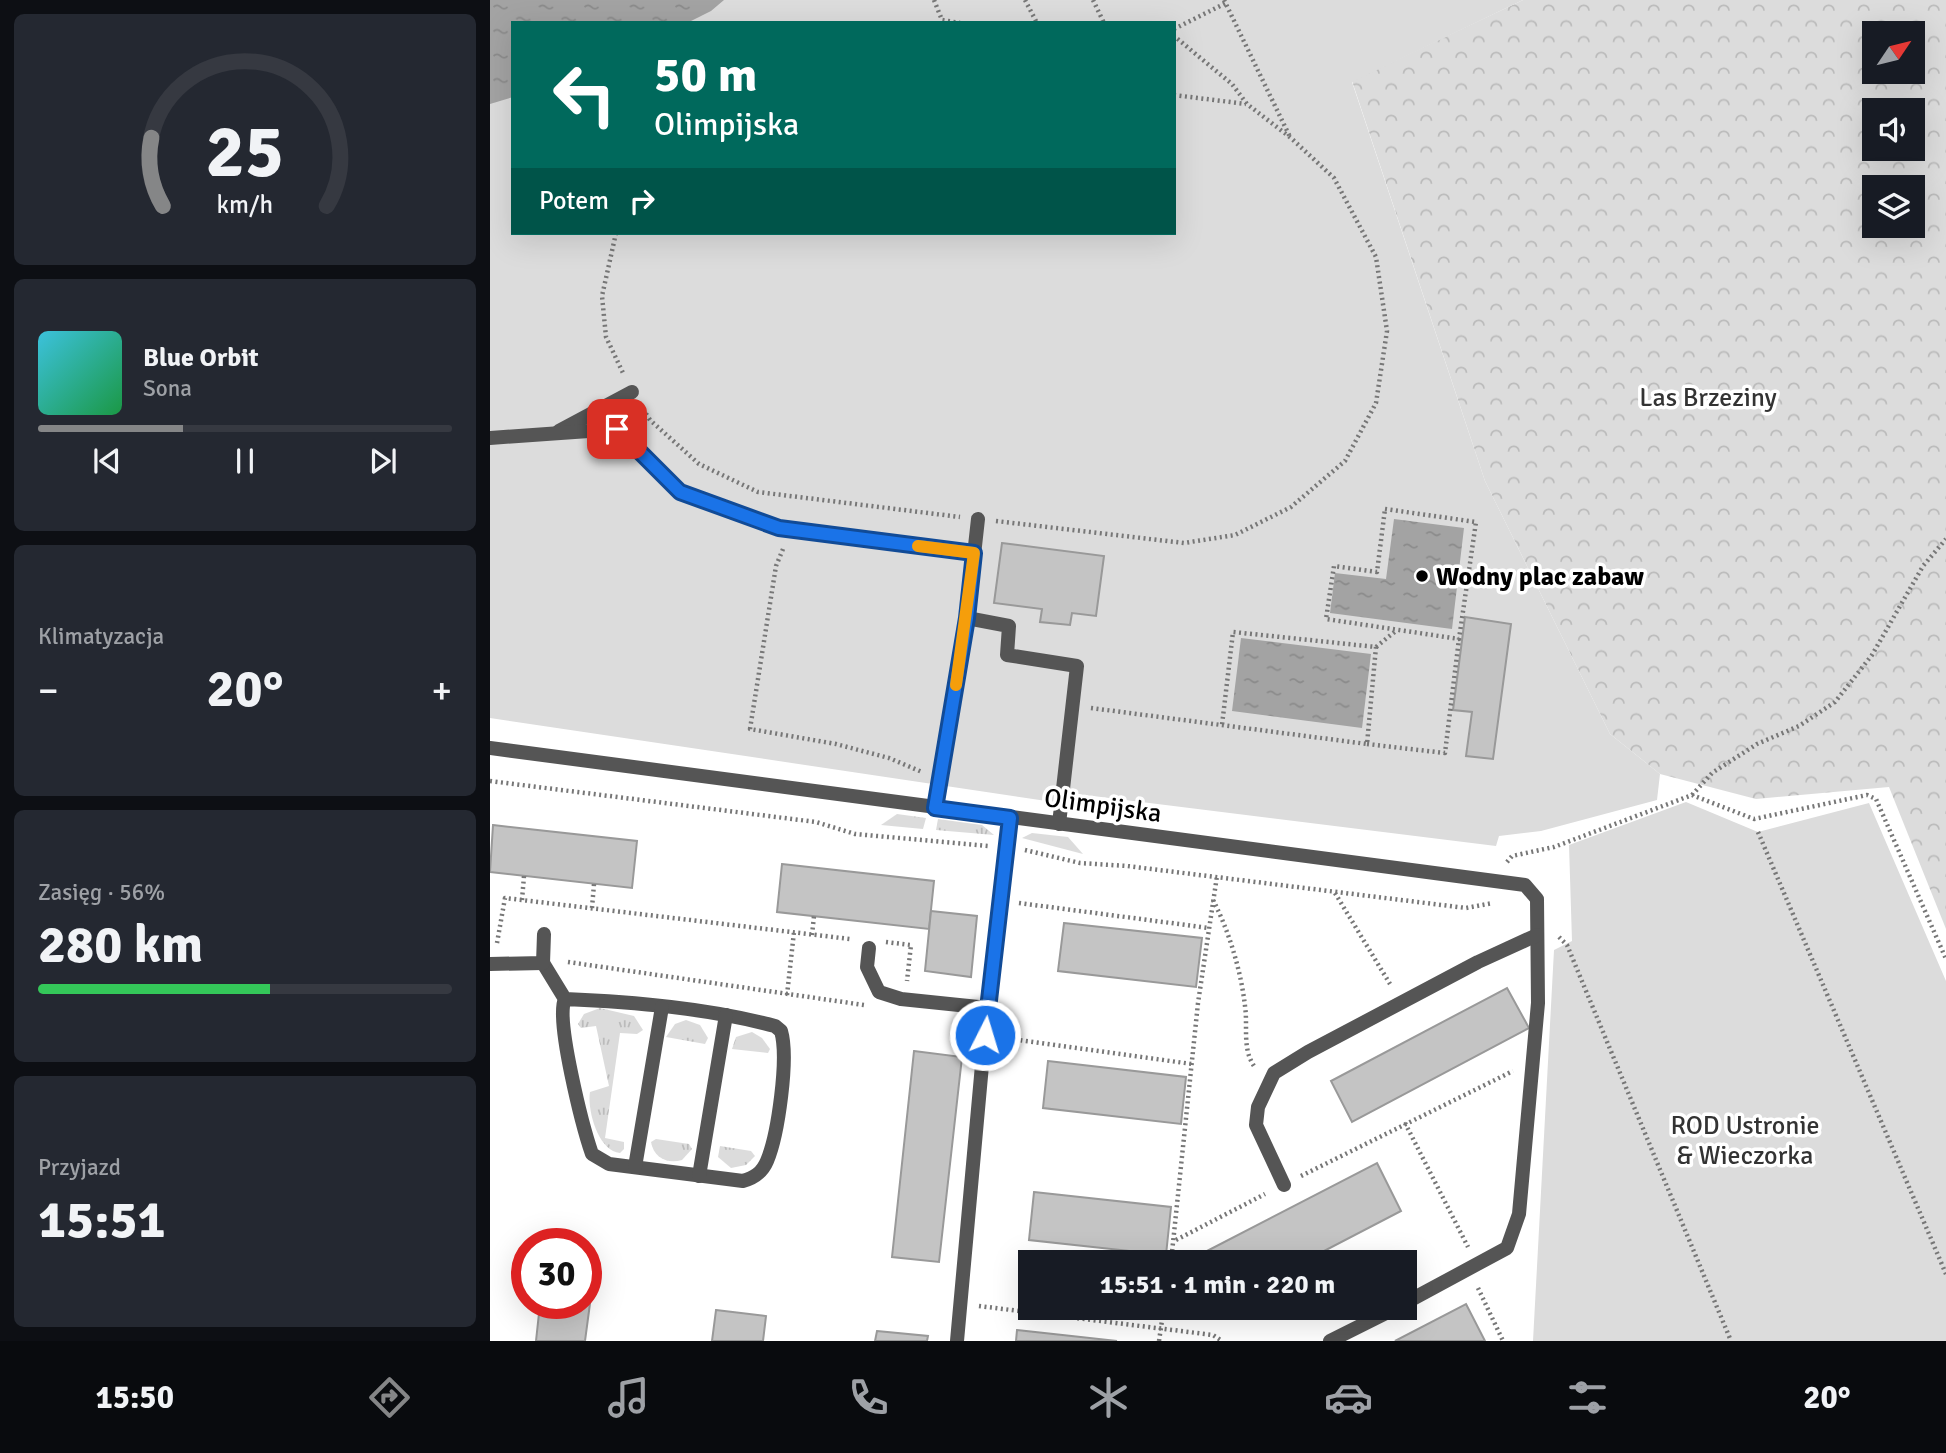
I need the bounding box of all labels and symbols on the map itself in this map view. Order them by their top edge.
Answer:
north arrow [1862,21,1925,84]
park label: Las Brzeziny [1639,382,1777,414]
pin [587,399,647,459]
place label: Wodny plac zabaw [1436,561,1644,593]
marker: Wodny plac zabaw [1414,568,1430,584]
street label: Olimpijska [1042,782,1164,830]
position arrow [948,998,1022,1072]
park label: ROD Ustronie & Wieczorka [1671,1110,1819,1172]
speed limit sign: 30 [511,1228,602,1319]

